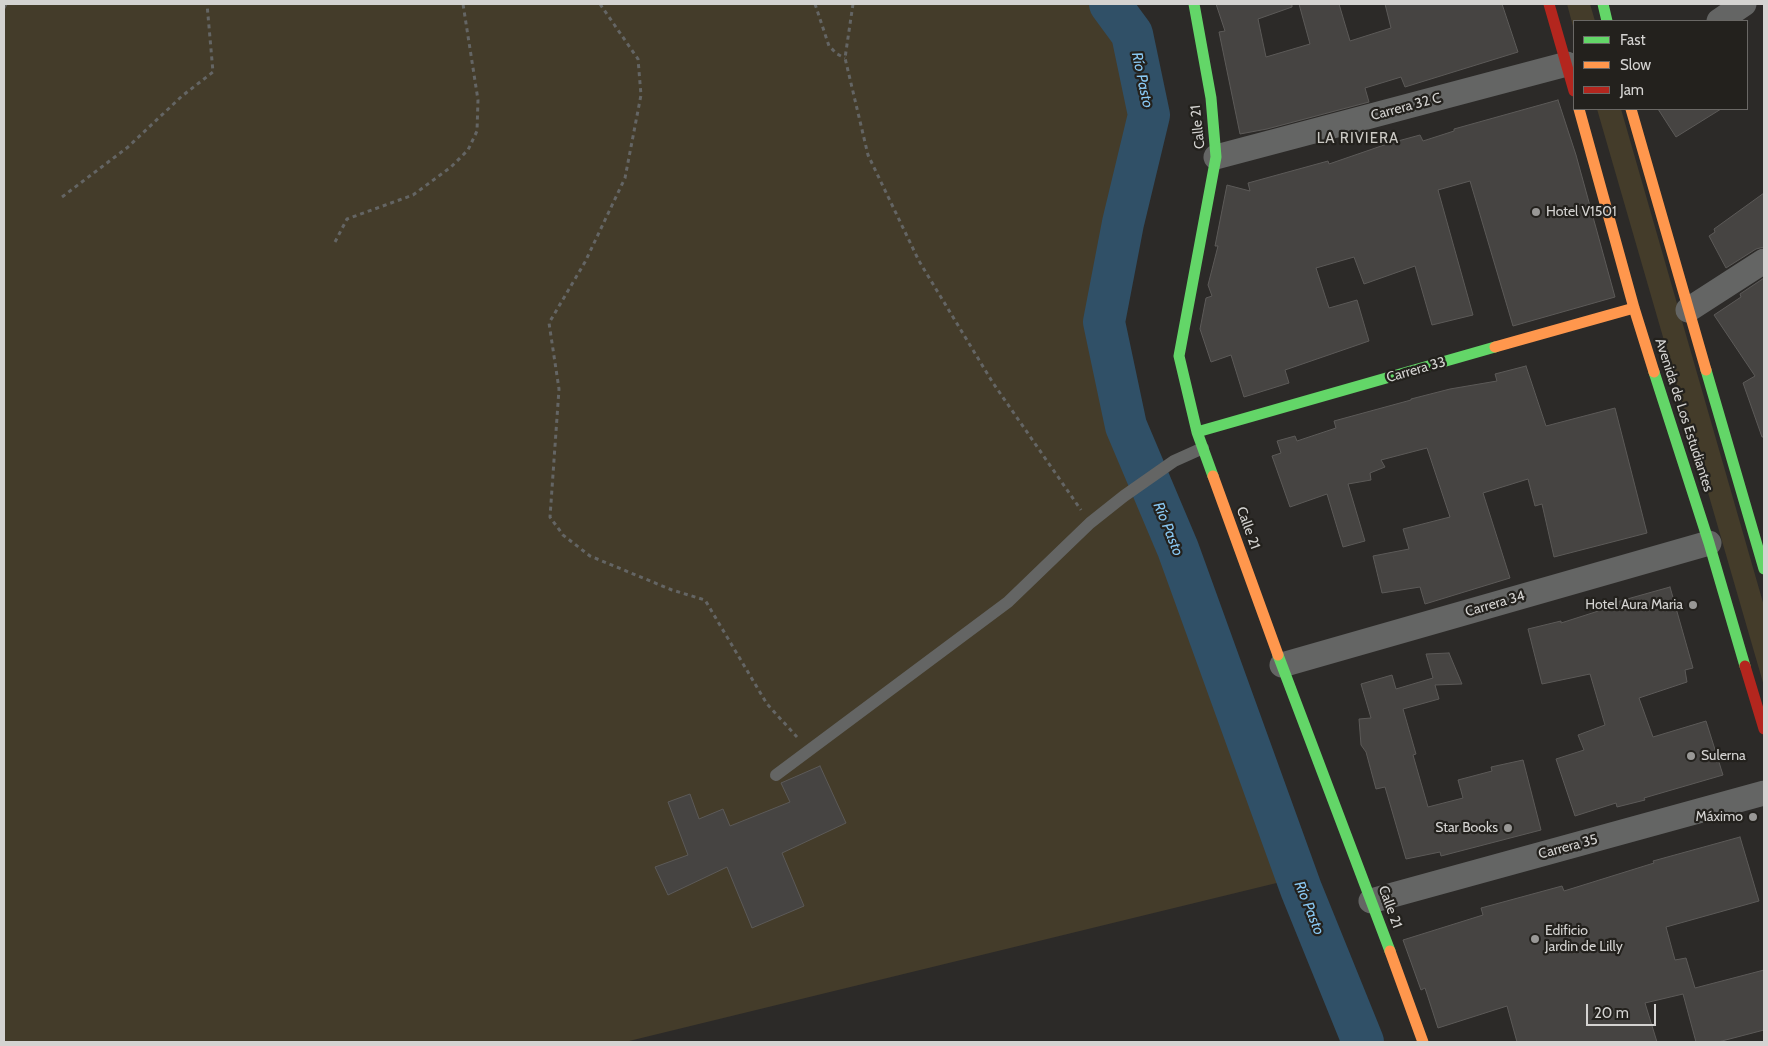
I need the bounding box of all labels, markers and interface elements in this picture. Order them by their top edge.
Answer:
legend [1573,20,1748,110]
text: Fast [1620,31,1645,49]
water label: Río Pasto [1127,51,1157,109]
text: Slow [1620,56,1651,74]
text: Jam [1620,81,1644,99]
street label: Carrera 32 C [1369,90,1443,124]
street label: Calle 21 [1187,104,1209,150]
district label: LA RIVIERA [1315,130,1401,148]
place label: Hotel V1501 [1546,204,1617,220]
marker: Hotel V1501 [1530,206,1542,218]
street label: Avenida de Los Estudiantes [1651,336,1717,494]
street label: Carrera 33 [1385,354,1447,386]
water label: Río Pasto [1149,499,1187,559]
street label: Calle 21 [1233,504,1263,552]
street label: Carrera 34 [1463,588,1527,620]
place label: Hotel Aura Maria [1585,597,1683,613]
marker: Hotel Aura Maria [1687,599,1699,611]
place label: Sulerna [1701,748,1746,764]
marker: Sulerna [1685,750,1697,762]
place label: Máximo [1695,809,1743,825]
marker: Máximo [1747,811,1759,823]
place label: Star Books [1435,820,1498,836]
marker: Star Books [1502,822,1514,834]
street label: Carrera 35 [1537,831,1599,863]
water label: Río Pasto [1290,878,1328,938]
street label: Calle 21 [1375,883,1405,931]
place label: Edificio Jardin de Lilly [1545,923,1623,956]
marker: Edificio Jardin de Lilly [1529,933,1541,945]
scale bar [1588,994,1658,1026]
text: 20 m [1594,1004,1629,1022]

